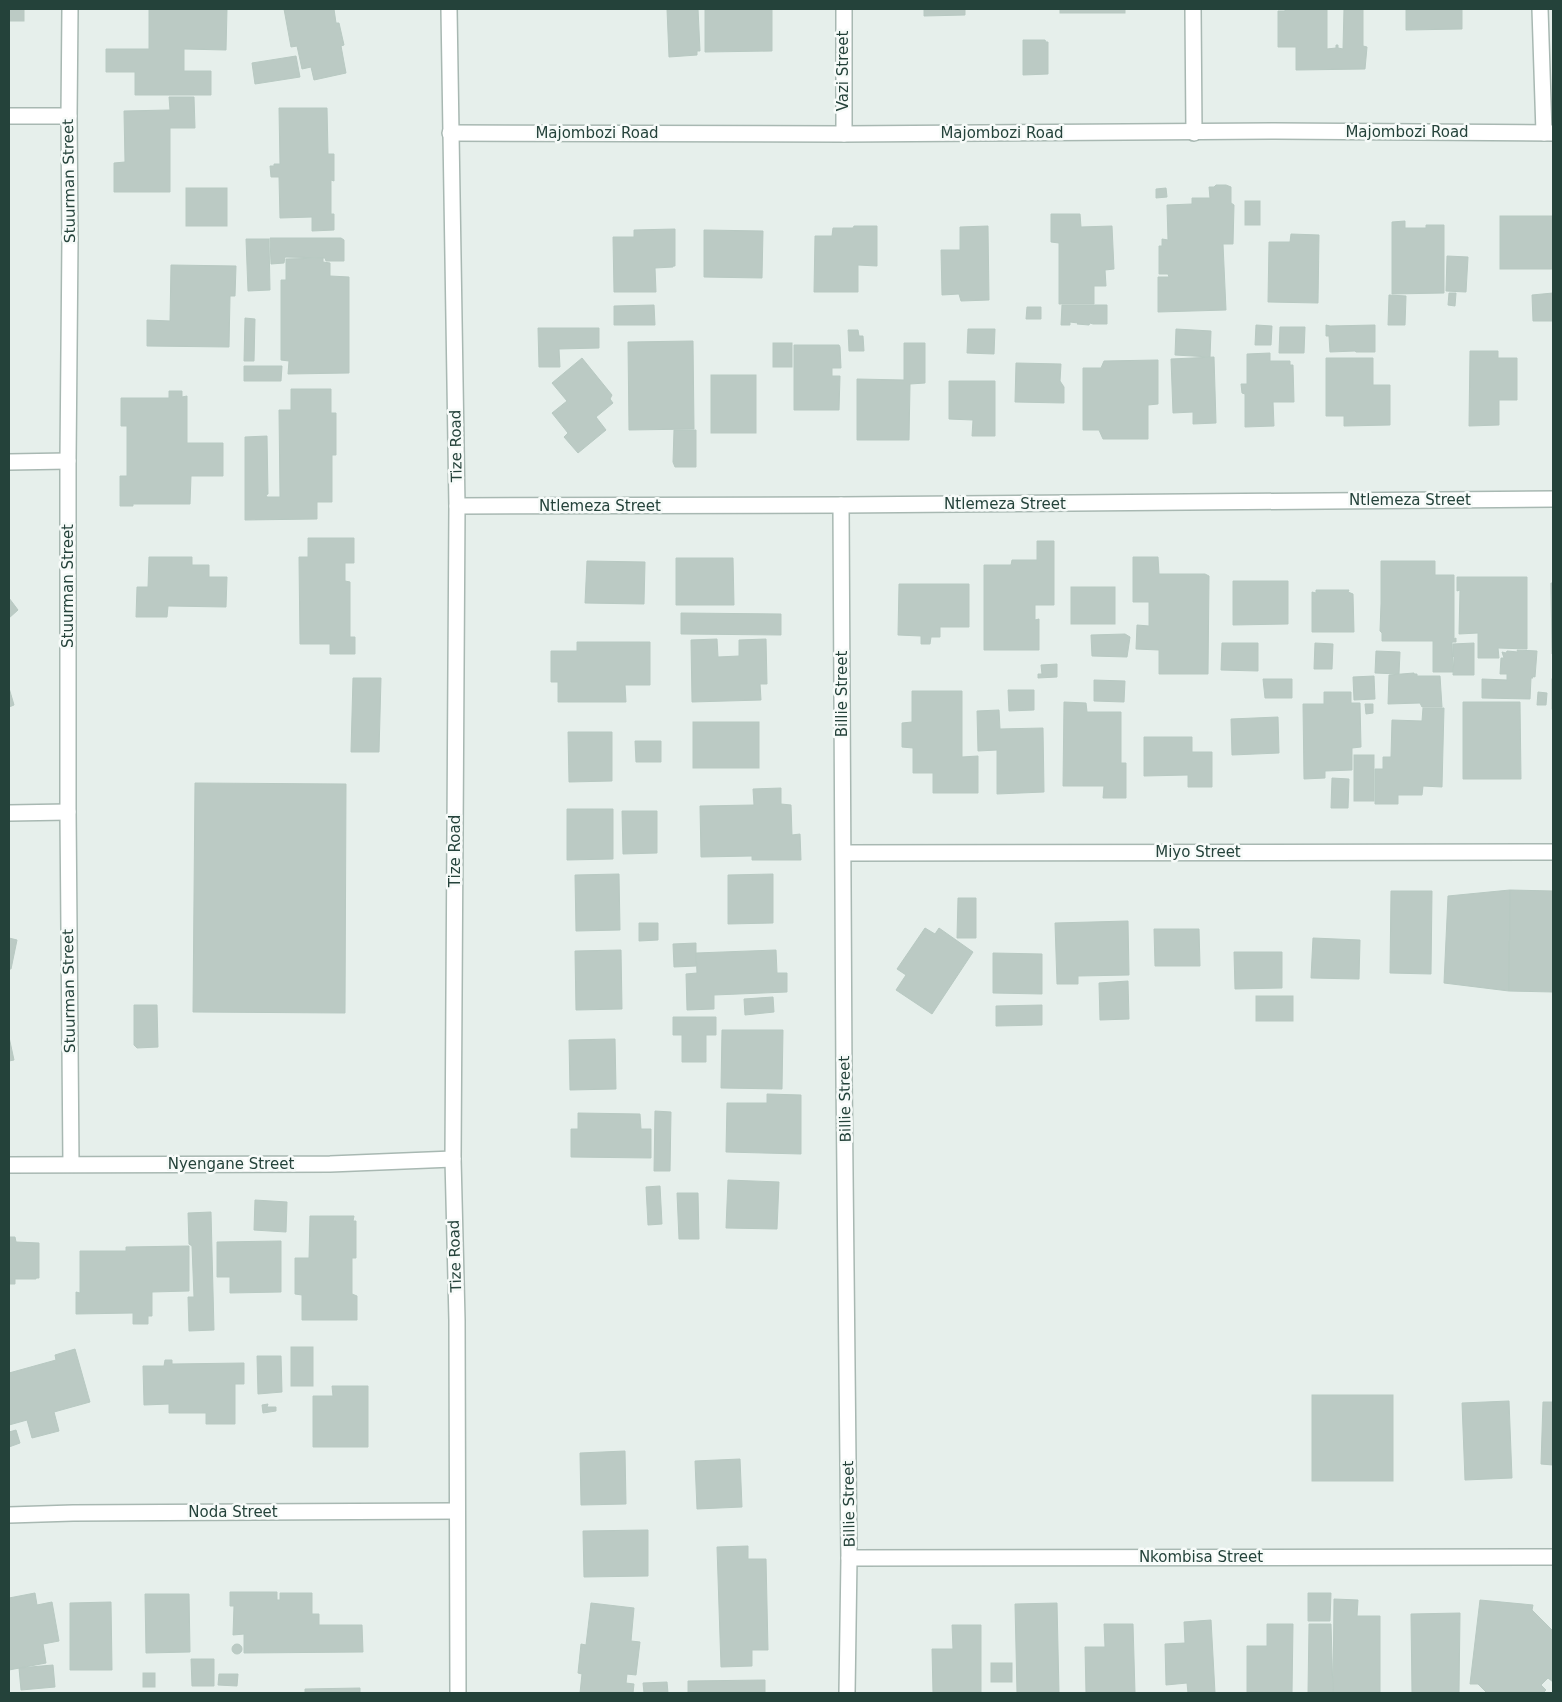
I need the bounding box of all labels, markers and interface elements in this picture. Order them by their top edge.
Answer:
street label: Vazi Street [834,31,852,111]
street label: Stuurman Street [59,119,79,243]
street label: Majombozi Road [1345,123,1469,141]
street label: Majombozi Road [535,124,659,142]
street label: Majombozi Road [940,124,1064,142]
street label: Tize Road [446,410,466,483]
street label: Ntlemeza Street [1349,491,1471,509]
street label: Ntlemeza Street [944,495,1066,513]
street label: Ntlemeza Street [539,497,661,515]
street label: Stuurman Street [59,524,77,648]
street label: Billie Street [833,651,851,737]
street label: Tize Road [446,815,464,888]
street label: Miyo Street [1155,843,1241,861]
street label: Stuurman Street [59,929,79,1053]
street label: Billie Street [835,1055,855,1142]
street label: Nyengane Street [168,1155,294,1173]
street label: Tize Road [445,1220,465,1293]
street label: Billie Street [839,1460,859,1547]
street label: Noda Street [188,1503,278,1521]
street label: Nkombisa Street [1139,1548,1263,1566]

